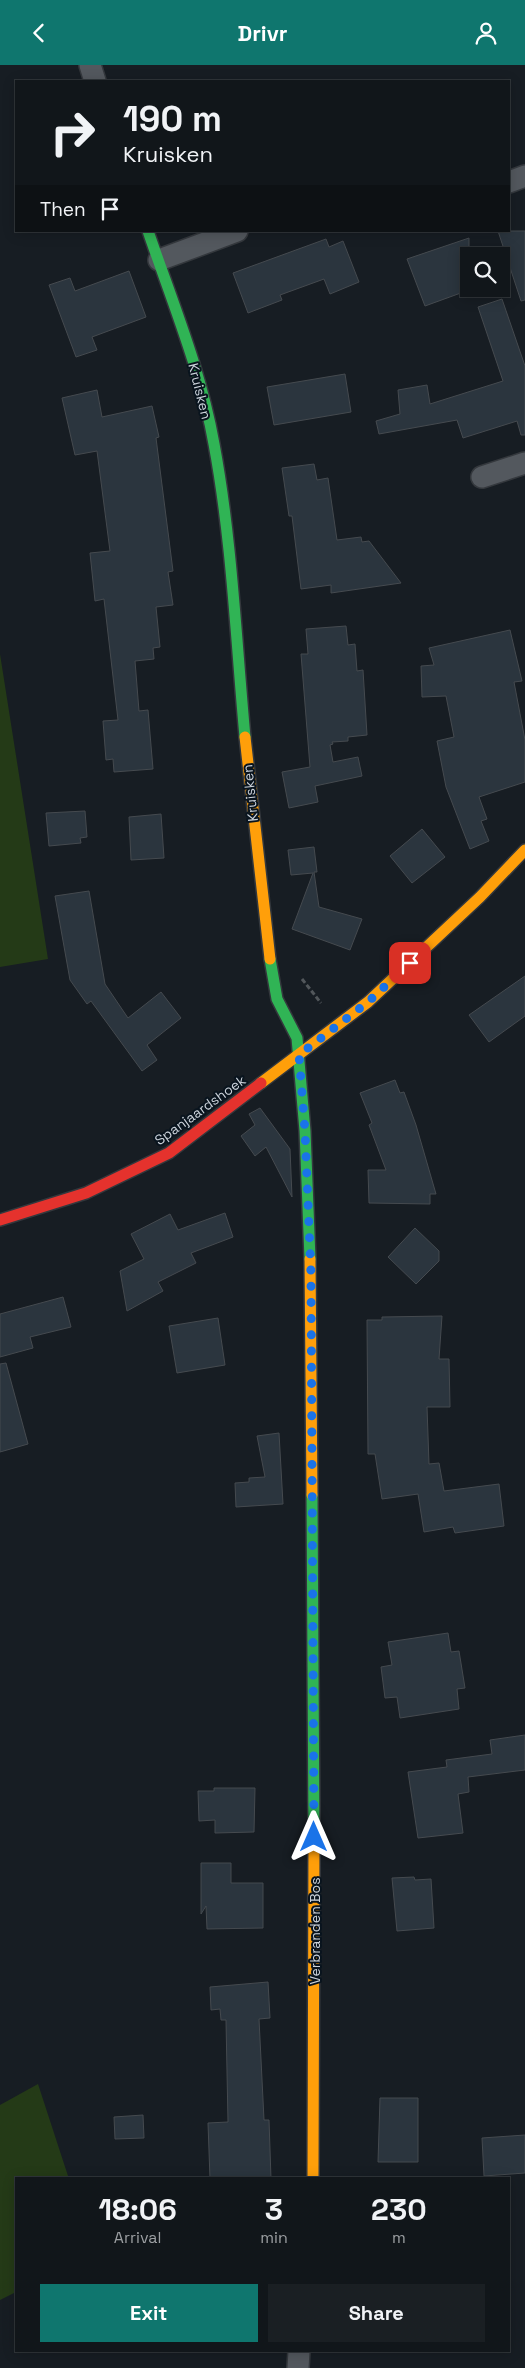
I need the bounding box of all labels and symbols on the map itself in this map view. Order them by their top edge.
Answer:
street label: Kruisken [184,361,216,421]
street label: Kruisken [238,764,262,822]
pin [389,942,431,984]
street label: Spanjaardshoek [151,1071,249,1149]
position arrow [287,1810,339,1862]
street label: Verbranden Bos [306,1877,324,1985]

